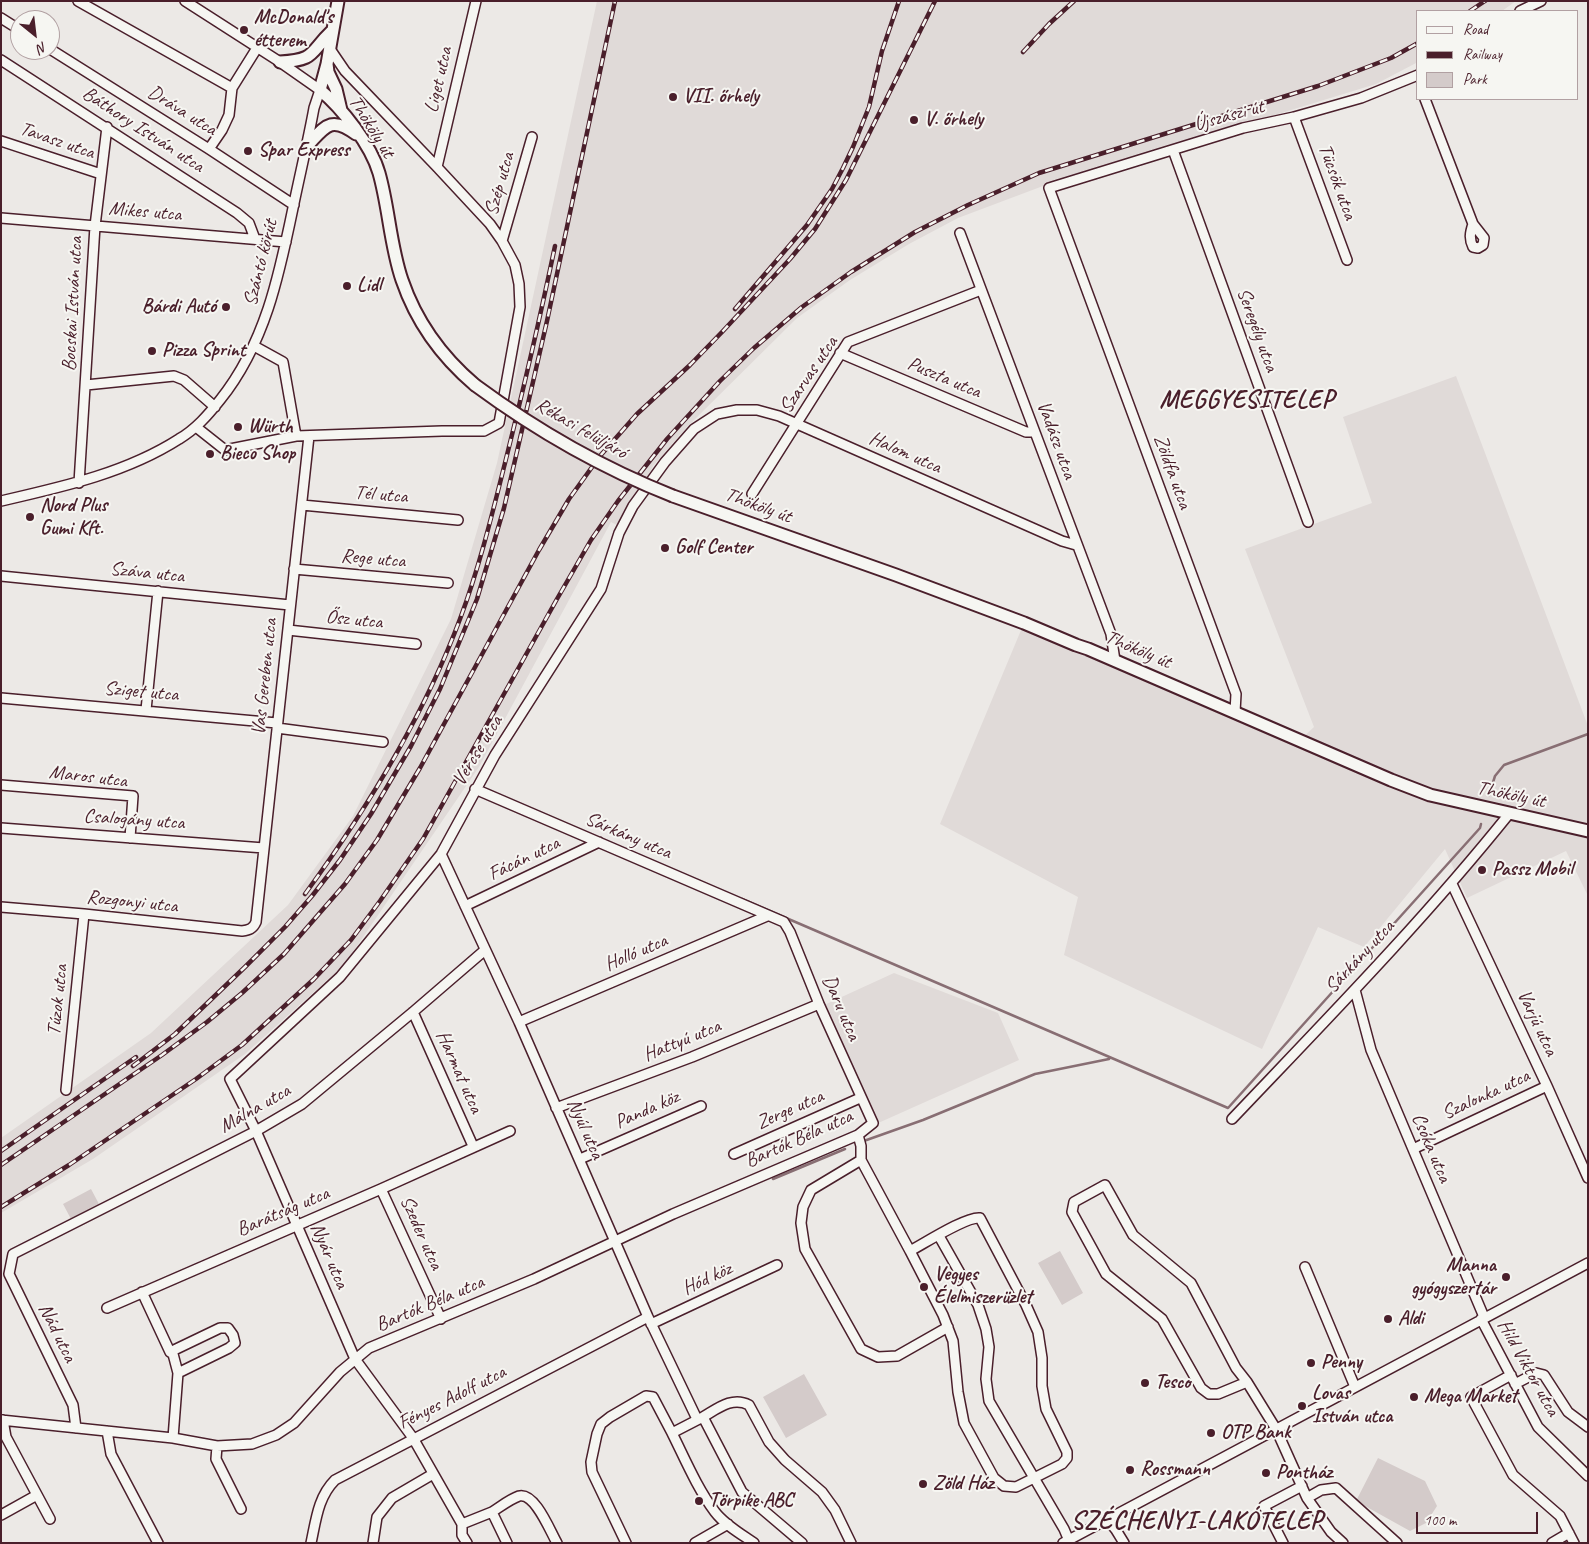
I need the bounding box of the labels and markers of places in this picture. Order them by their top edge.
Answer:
place label: McDonald's étterem [254,6,333,53]
marker: McDonald's étterem [238,24,250,36]
place label: VII. őrhely [683,85,759,109]
marker: VII. őrhely [667,91,679,103]
place label: V. őrhely [924,108,983,132]
marker: V. őrhely [908,114,920,126]
place label: Spar Express [258,139,350,163]
marker: Spar Express [242,145,254,157]
place label: Lidl [357,274,381,298]
marker: Lidl [341,280,353,292]
place label: Bárdi Autó [142,295,216,319]
marker: Bárdi Autó [220,301,232,313]
place label: Pizza Sprint [162,339,245,363]
marker: Pizza Sprint [146,345,158,357]
place label: Würth [248,415,293,439]
marker: Würth [232,421,244,433]
place label: Bieco Shop [220,442,295,466]
marker: Bieco Shop [204,448,216,460]
place label: Nord Plus Gumi Kft. [40,494,107,541]
marker: Nord Plus Gumi Kft. [24,511,36,523]
place label: Golf Center [675,536,752,560]
marker: Golf Center [659,542,671,554]
place label: Passz Mobil [1492,858,1573,882]
marker: Passz Mobil [1476,864,1488,876]
place label: Manna gyógyszertár [1411,1254,1496,1301]
place label: Vegyes Élelmiszerüzlet [934,1263,1032,1310]
marker: Manna gyógyszertár [1500,1271,1512,1283]
marker: Vegyes Élelmiszerüzlet [918,1281,930,1293]
place label: Aldi [1398,1307,1424,1331]
marker: Aldi [1382,1313,1394,1325]
place label: Penny [1321,1351,1362,1375]
marker: Penny [1305,1357,1317,1369]
place label: Tesco [1155,1371,1190,1395]
marker: Tesco [1139,1377,1151,1389]
place label: Lovas István utca [1312,1382,1392,1429]
place label: Mega Market [1424,1385,1517,1409]
marker: Mega Market [1408,1391,1420,1403]
marker: Lovas István utca [1296,1400,1308,1412]
place label: OTP Bank [1221,1421,1290,1445]
marker: OTP Bank [1205,1427,1217,1439]
place label: Rossmann [1140,1458,1210,1482]
place label: Pontház [1276,1461,1332,1485]
marker: Rossmann [1124,1464,1136,1476]
marker: Pontház [1260,1467,1272,1479]
place label: Zöld Ház [933,1472,993,1496]
marker: Zöld Ház [917,1478,929,1490]
place label: Törpike ABC [709,1489,793,1513]
marker: Törpike ABC [693,1495,705,1507]

